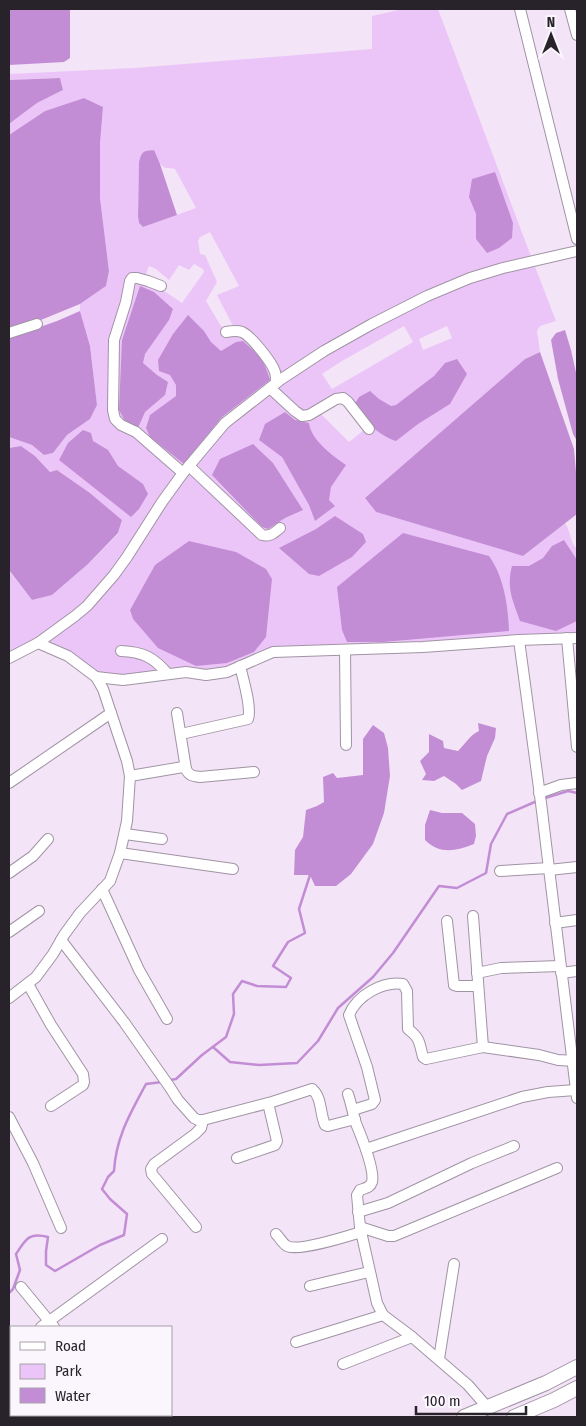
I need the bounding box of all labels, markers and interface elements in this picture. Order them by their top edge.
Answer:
north arrow [526,10,576,60]
text: N [547,14,555,31]
legend [10,1326,172,1416]
text: Road [55,1337,86,1355]
text: Park [55,1362,82,1380]
scale bar [416,1384,526,1416]
text: Water [55,1387,91,1405]
text: 100 m [424,1392,461,1410]

